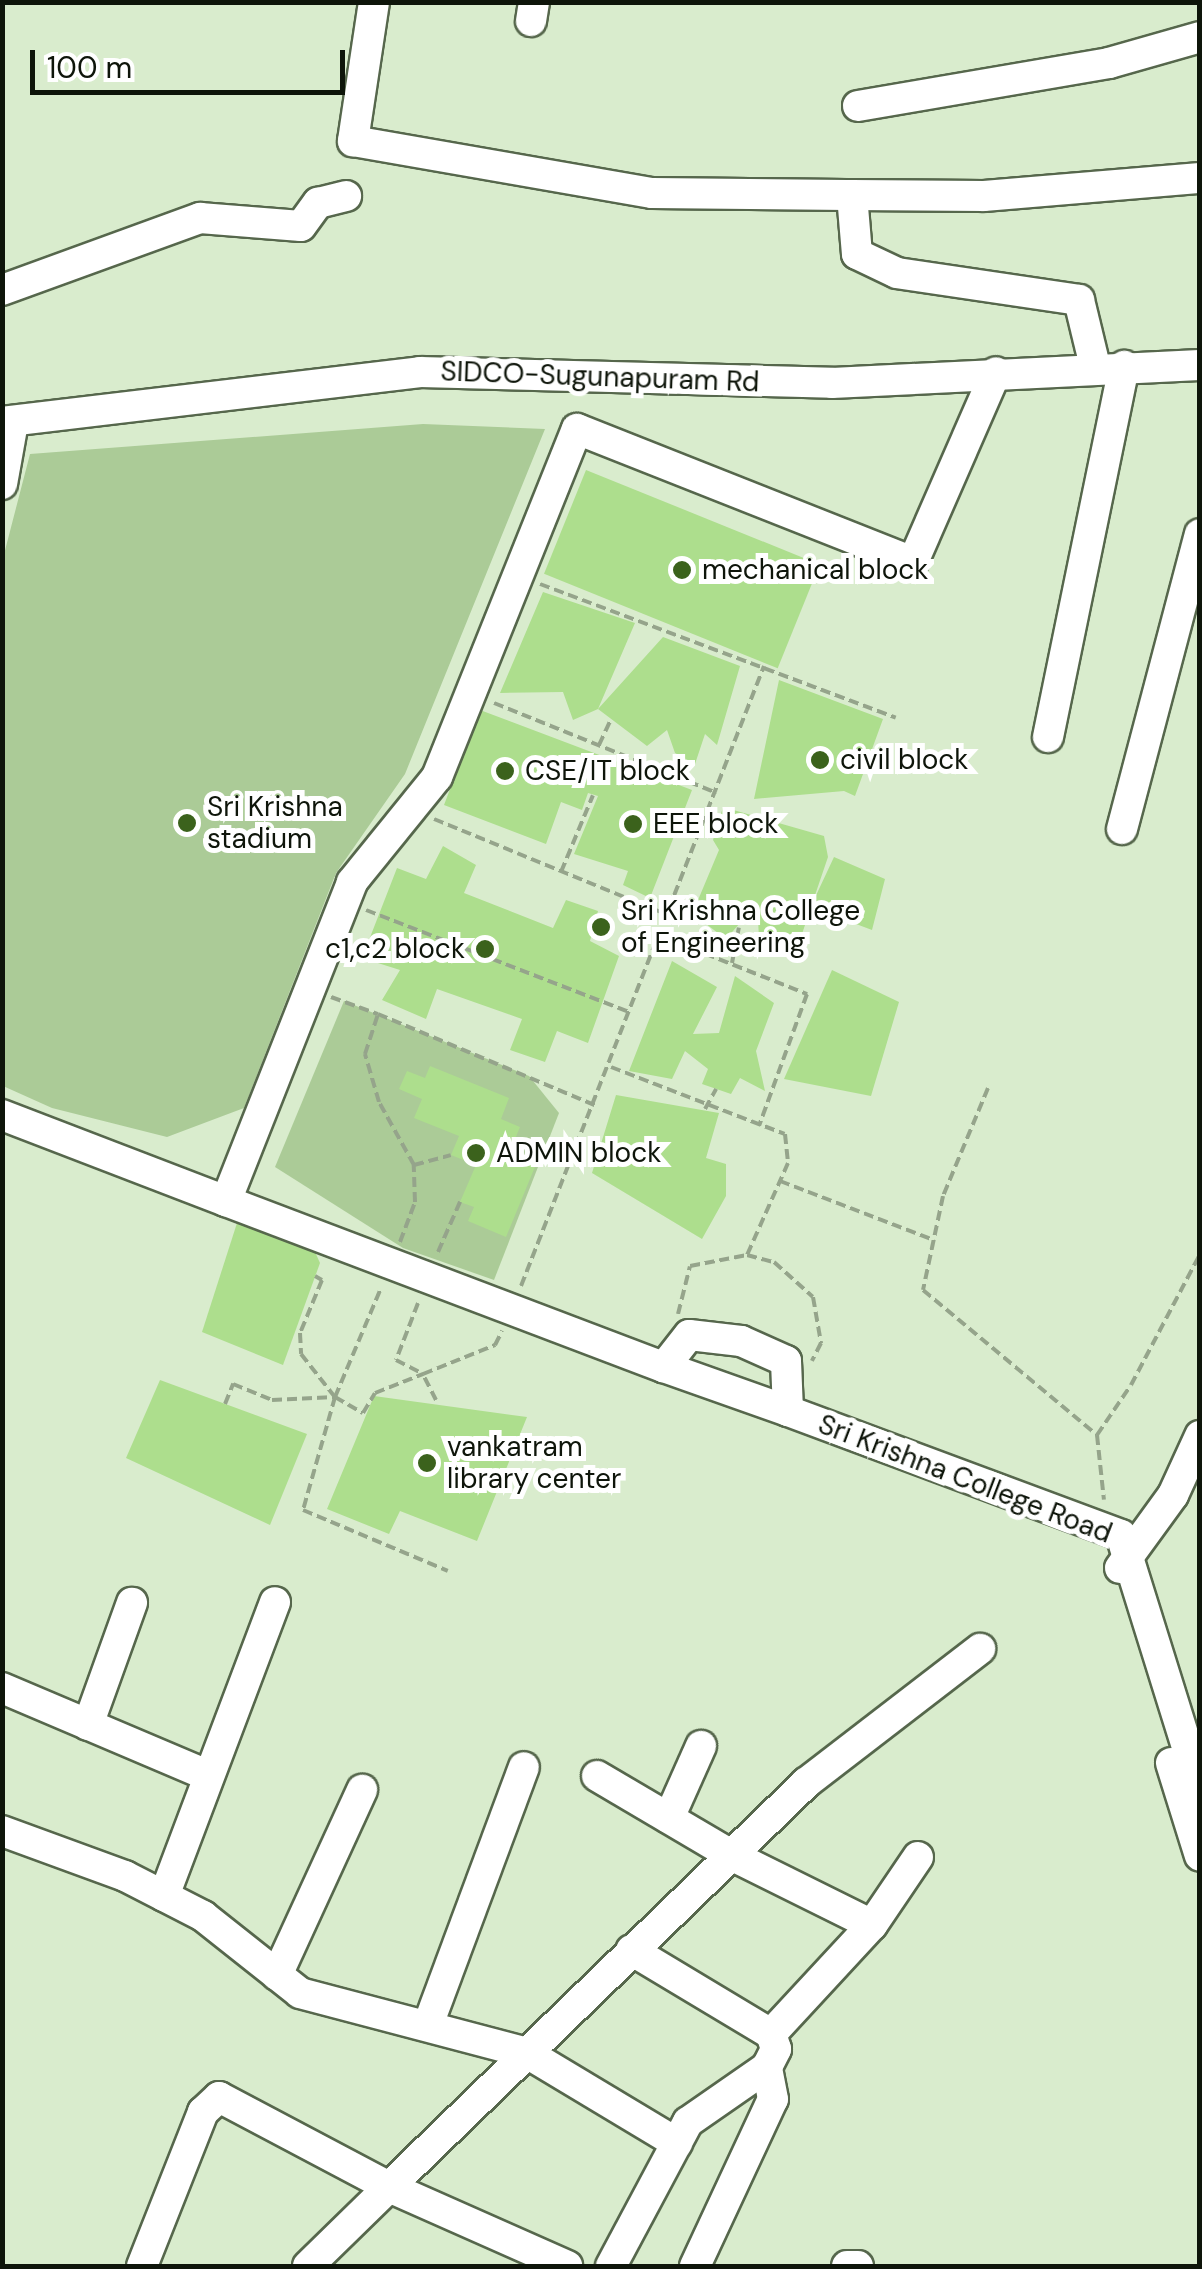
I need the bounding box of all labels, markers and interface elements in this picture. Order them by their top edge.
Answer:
scale bar [35,30,350,92]
text: 100 m [47,48,132,87]
street label: SIDCO-Sugunapuram Rd [440,355,760,399]
place label: mechanical block [702,553,928,587]
marker: mechanical block [671,559,693,581]
place label: civil block [840,743,968,777]
marker: civil block [809,749,831,771]
place label: CSE/IT block [525,754,690,788]
marker: CSE/IT block [494,760,516,782]
place label: Sri Krishna stadium [207,790,343,856]
place label: EEE block [653,807,778,841]
marker: Sri Krishna stadium [176,812,198,834]
marker: EEE block [622,813,644,835]
place label: Sri Krishna College of Engineering [621,894,860,960]
marker: Sri Krishna College of Engineering [590,916,612,938]
place label: c1,c2 block [325,932,465,966]
marker: c1,c2 block [474,938,496,960]
place label: ADMIN block [496,1136,661,1170]
marker: ADMIN block [465,1142,487,1164]
street label: Sri Krishna College Road [813,1407,1117,1551]
place label: vankatram library center [447,1430,621,1496]
marker: vankatram library center [416,1452,438,1474]

